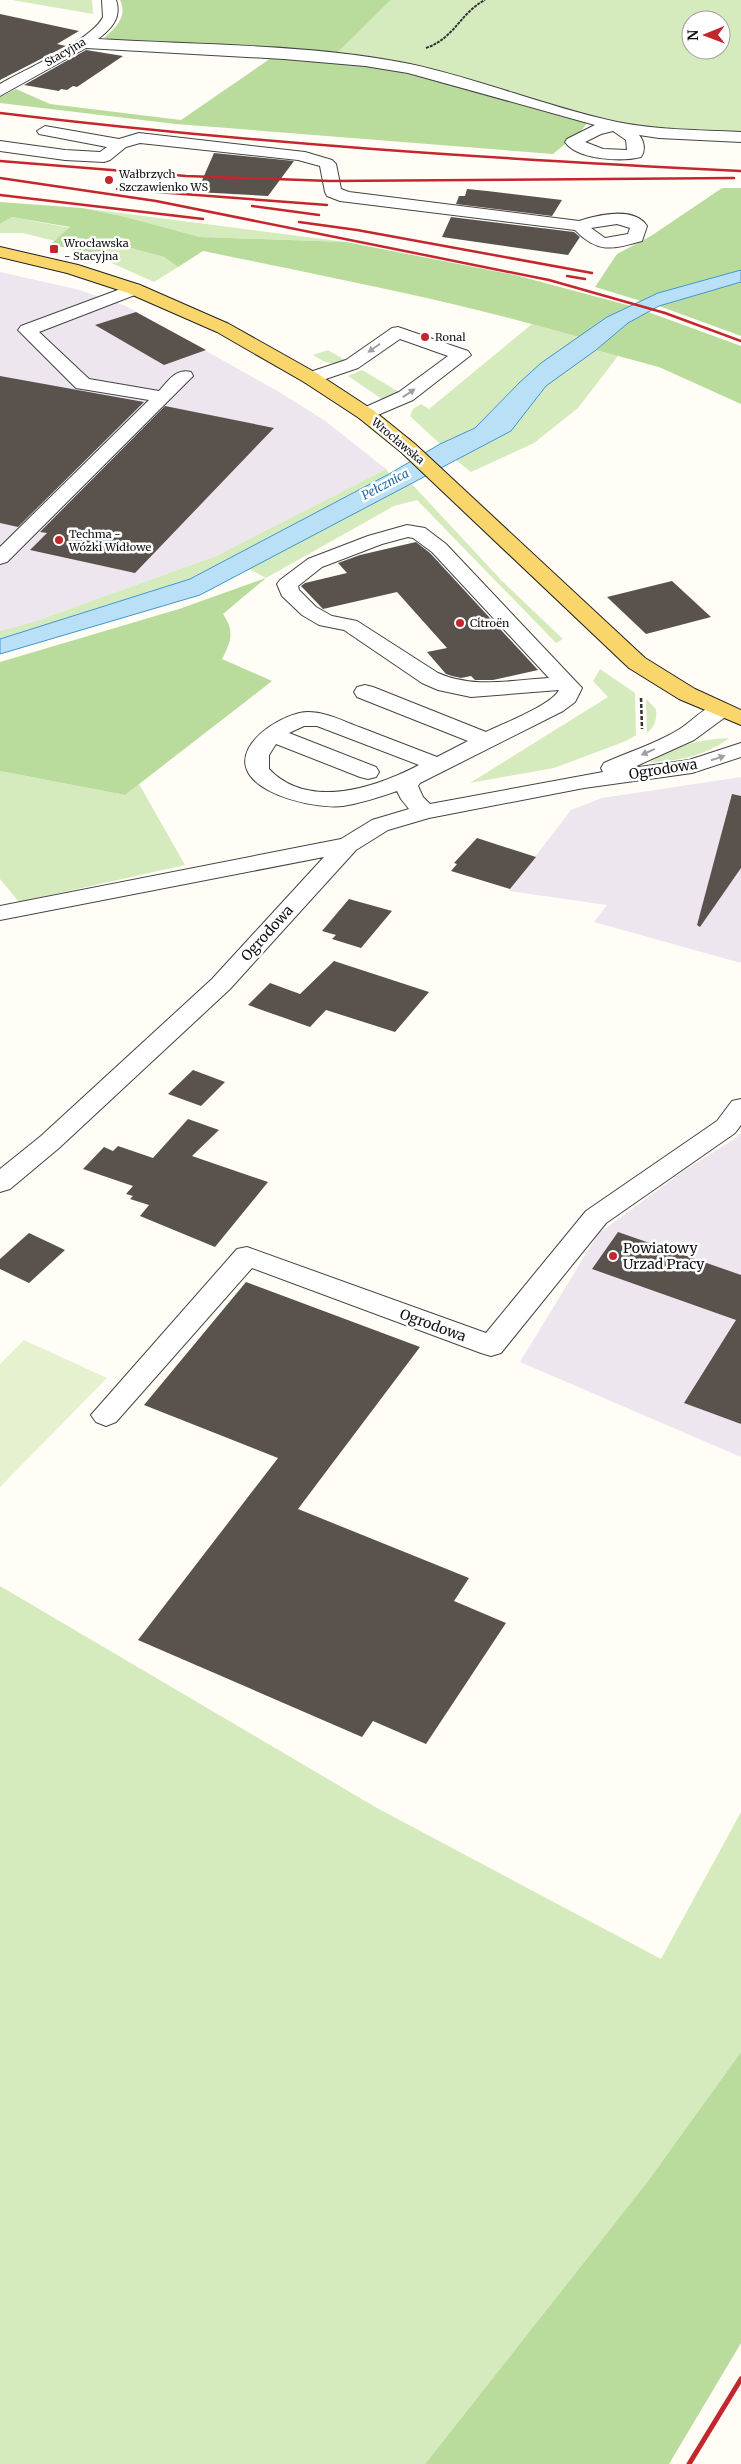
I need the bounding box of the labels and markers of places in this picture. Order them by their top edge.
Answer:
place label: Wałbrzych Szczawienko WS [118,167,208,194]
marker: Wałbrzych Szczawienko WS [103,174,115,186]
place label: Wrocławska - Stacyjna [63,236,129,263]
marker: Wrocławska - Stacyjna [48,243,60,255]
place label: Ronal [435,330,466,344]
marker: Ronal [419,331,431,343]
place label: Techma - Wózki Widłowe [68,527,151,554]
marker: Techma - Wózki Widłowe [53,534,65,546]
place label: Citroën [470,616,510,630]
marker: Citroën [454,617,466,629]
place label: Powiatowy Urzad Pracy [623,1239,705,1273]
marker: Powiatowy Urzad Pracy [607,1250,619,1262]

